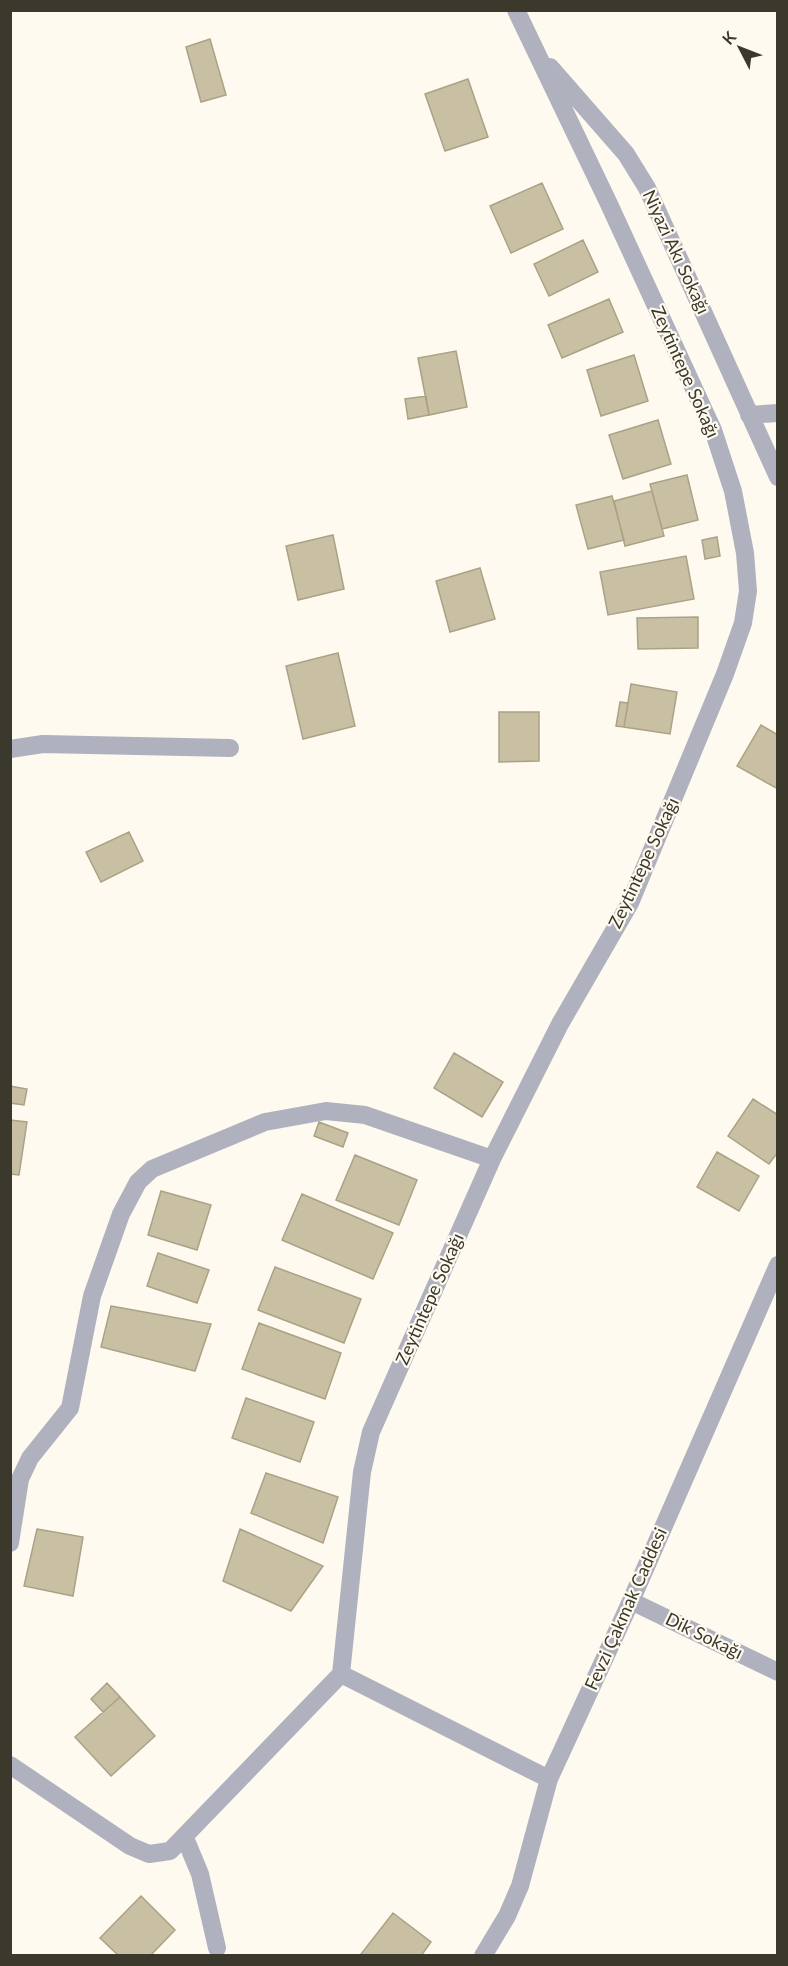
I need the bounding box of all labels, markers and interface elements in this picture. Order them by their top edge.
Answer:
north arrow [710,18,770,78]
text: K [718,26,740,48]
street label: Niyazi Akı Sokağı [639,186,715,317]
street label: Zeytintepe Sokağı [647,302,725,441]
street label: Zeytintepe Sokağı [603,794,683,931]
street label: Zeytintepe Sokağı [390,1229,468,1368]
street label: Fevzi Çakmak Caddesi [579,1524,671,1693]
street label: Dik Sokağı [662,1607,747,1663]

